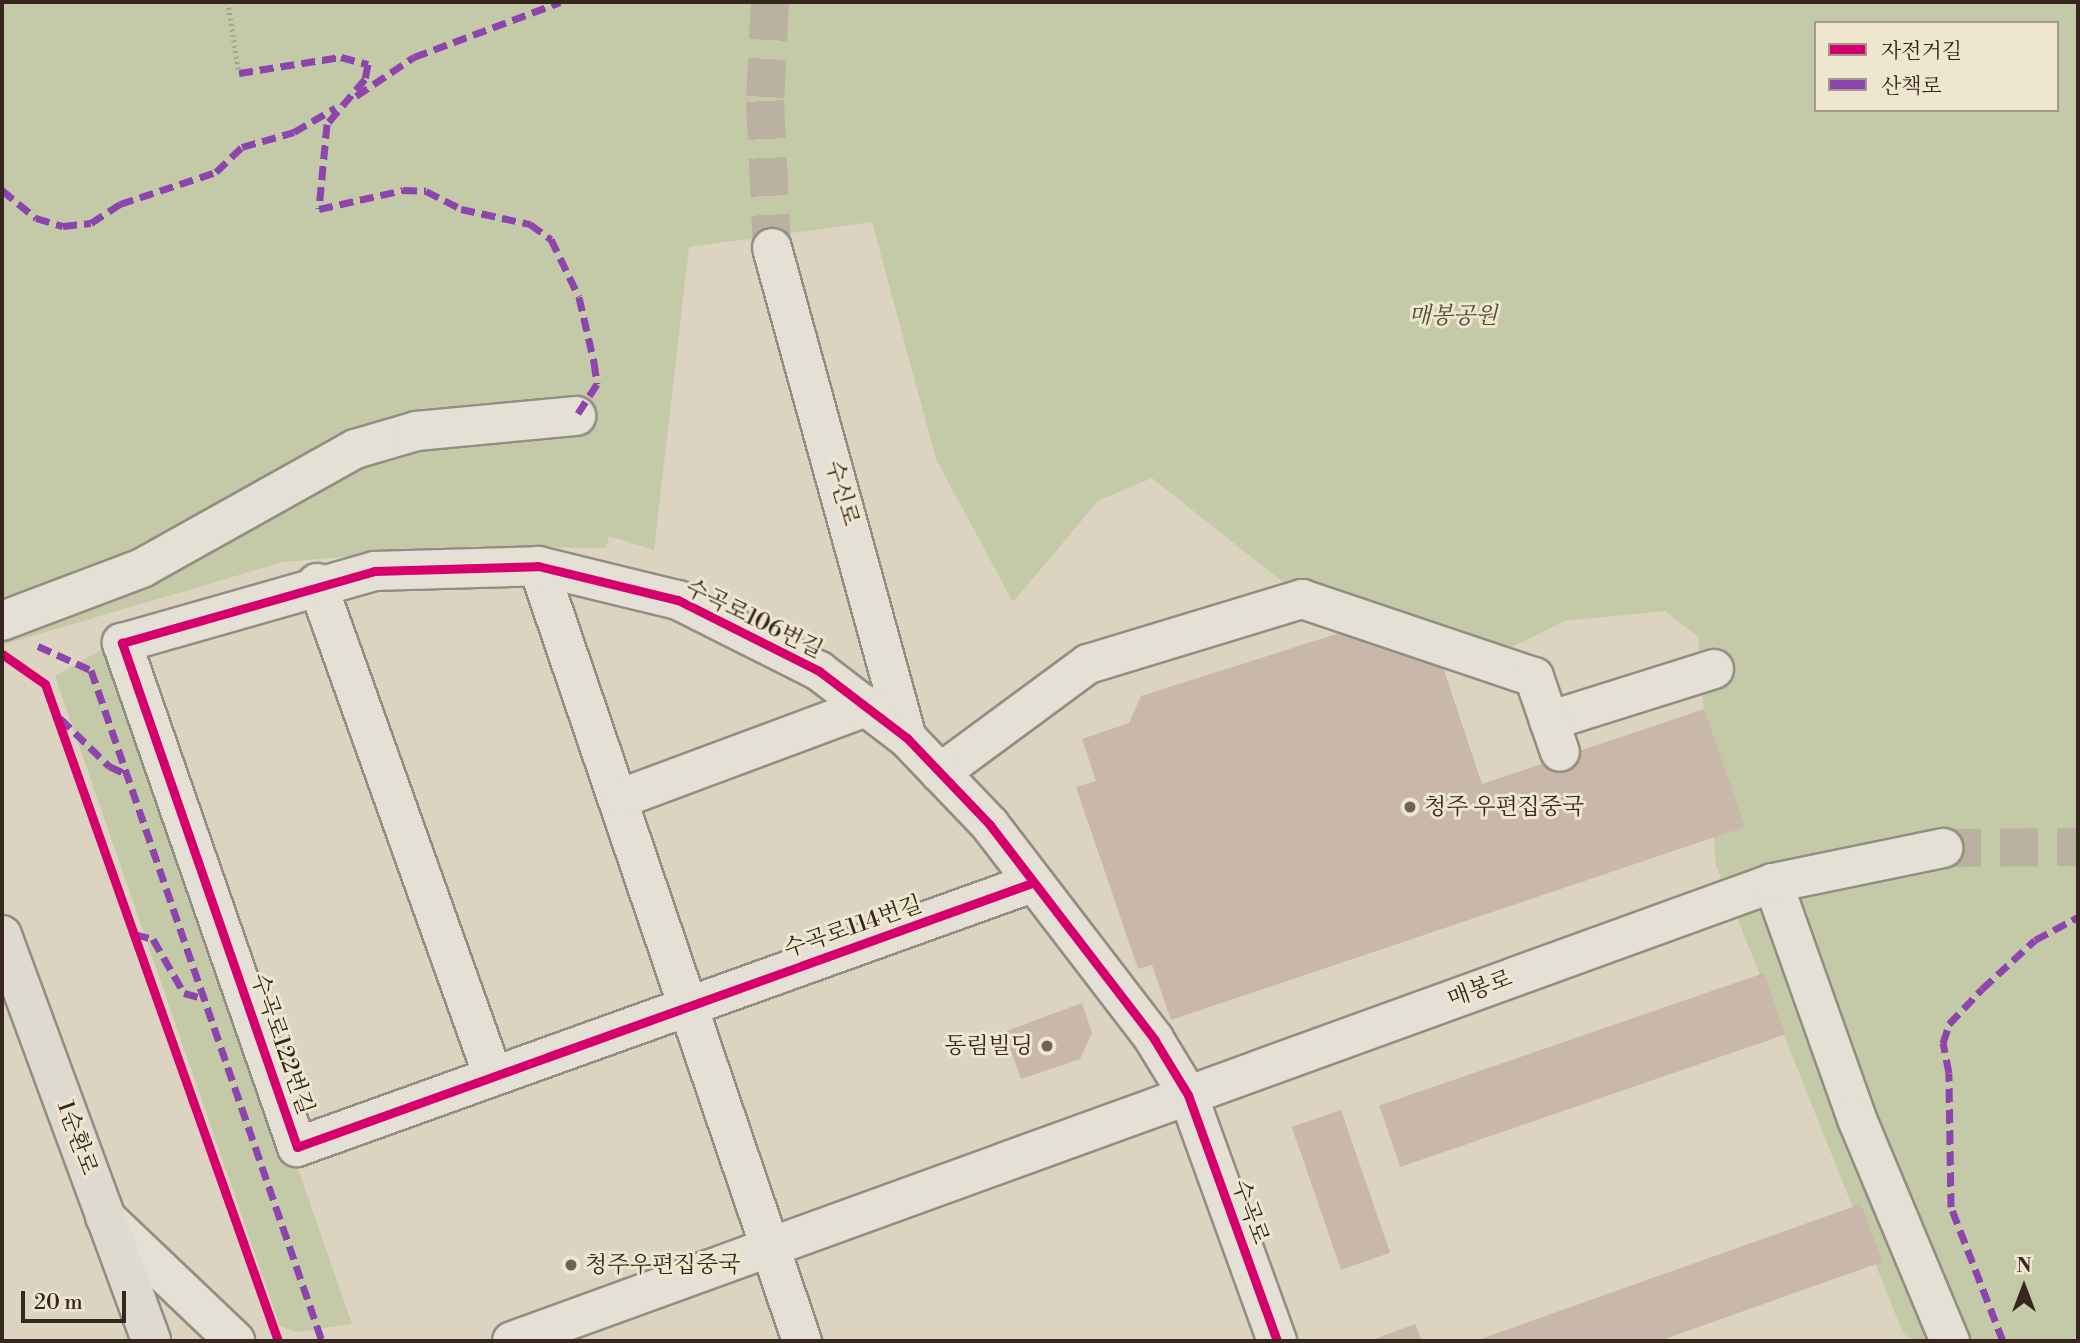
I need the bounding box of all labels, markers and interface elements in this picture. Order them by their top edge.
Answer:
legend [1814,21,2059,112]
text: 자전거길 [1881,39,1962,65]
text: 산책로 [1881,74,1942,100]
park label: 매봉공원 [1409,302,1497,330]
street label: 수신로 [820,457,864,529]
street label: 수곡로106번길 [681,574,827,664]
place label: 청주 우편집중국 [1424,793,1584,821]
marker: 청주 우편집중국 [1402,799,1418,815]
street label: 수곡로114번길 [780,890,926,964]
street label: 매봉로 [1444,965,1516,1013]
street label: 수곡로122번길 [245,970,319,1118]
place label: 동림빌딩 [944,1032,1033,1060]
marker: 동림빌딩 [1039,1038,1055,1054]
street label: 1순환로 [51,1097,103,1179]
street label: 수곡로 [1226,1176,1274,1248]
place label: 청주우편집중국 [585,1251,741,1279]
north arrow [1989,1252,2059,1322]
text: N [2016,1254,2032,1278]
marker: 청주우편집중국 [563,1257,579,1273]
scale bar [24,1276,130,1320]
text: 20 m [34,1290,83,1316]

